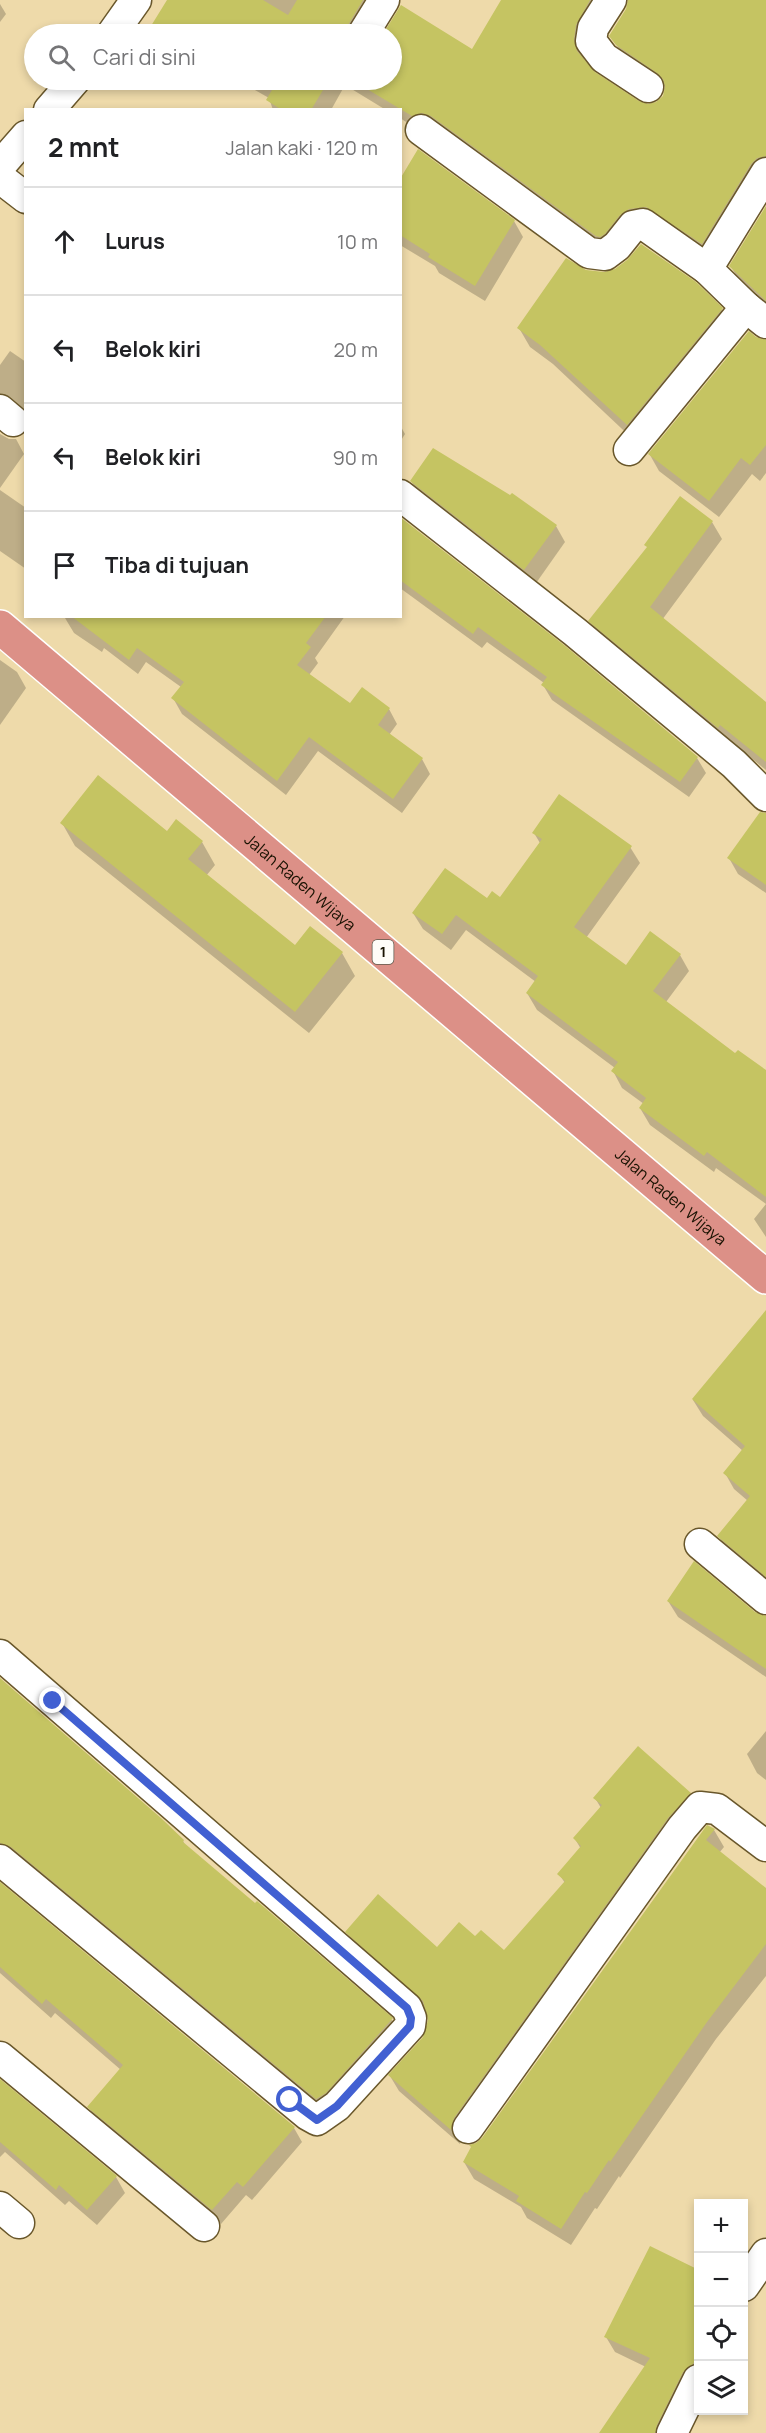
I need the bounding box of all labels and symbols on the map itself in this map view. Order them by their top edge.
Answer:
street label: Jalan Raden Wijaya [240,828,361,936]
road number: 1 [372,940,394,964]
street label: Jalan Raden Wijaya [611,1143,731,1250]
route end [39,1687,65,1713]
route start [276,2086,302,2112]

